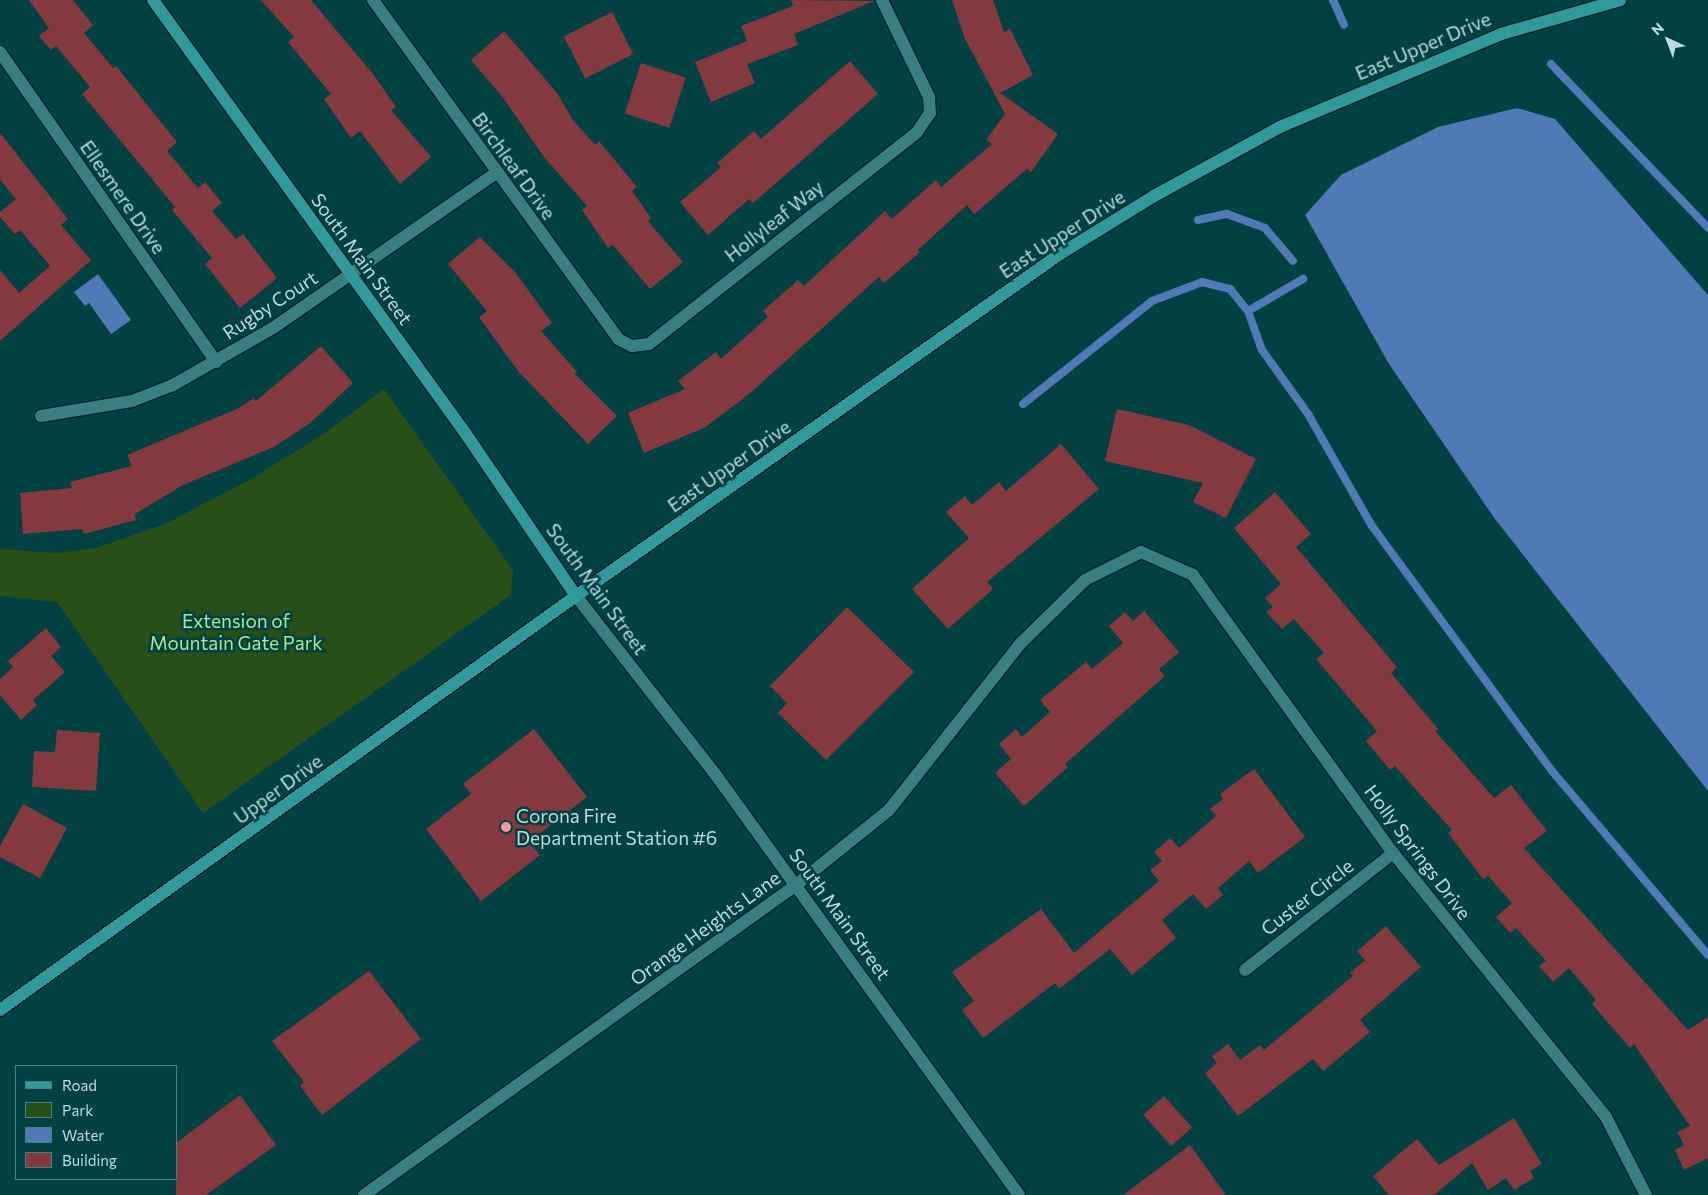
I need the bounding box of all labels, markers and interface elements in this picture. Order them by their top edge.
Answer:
street label: East Upper Drive [1352,7,1494,85]
north arrow [1643,15,1693,65]
text: N [1648,19,1667,38]
street label: Birchleaf Drive [468,108,560,224]
street label: Ellesmere Drive [76,136,170,258]
street label: Hollyleaf Way [720,175,828,267]
street label: East Upper Drive [995,185,1129,283]
street label: South Main Street [307,189,417,329]
street label: Rugby Court [218,266,322,344]
street label: East Upper Drive [663,415,795,517]
street label: South Main Street [542,519,652,659]
park label: Extension of Mountain Gate Park [149,610,323,654]
street label: Upper Drive [229,749,327,829]
street label: Holly Springs Drive [1360,780,1476,924]
place label: Corona Fire Department Station #6 [516,805,717,849]
marker: Corona Fire Department Station #6 [500,821,512,833]
street label: South Main Street [785,844,895,984]
street label: Custer Circle [1256,854,1358,940]
street label: Orange Heights Lane [626,866,784,990]
legend [15,1065,178,1180]
text: Road [62,1076,97,1094]
text: Park [62,1101,93,1119]
text: Water [62,1126,104,1144]
text: Building [62,1151,117,1169]

